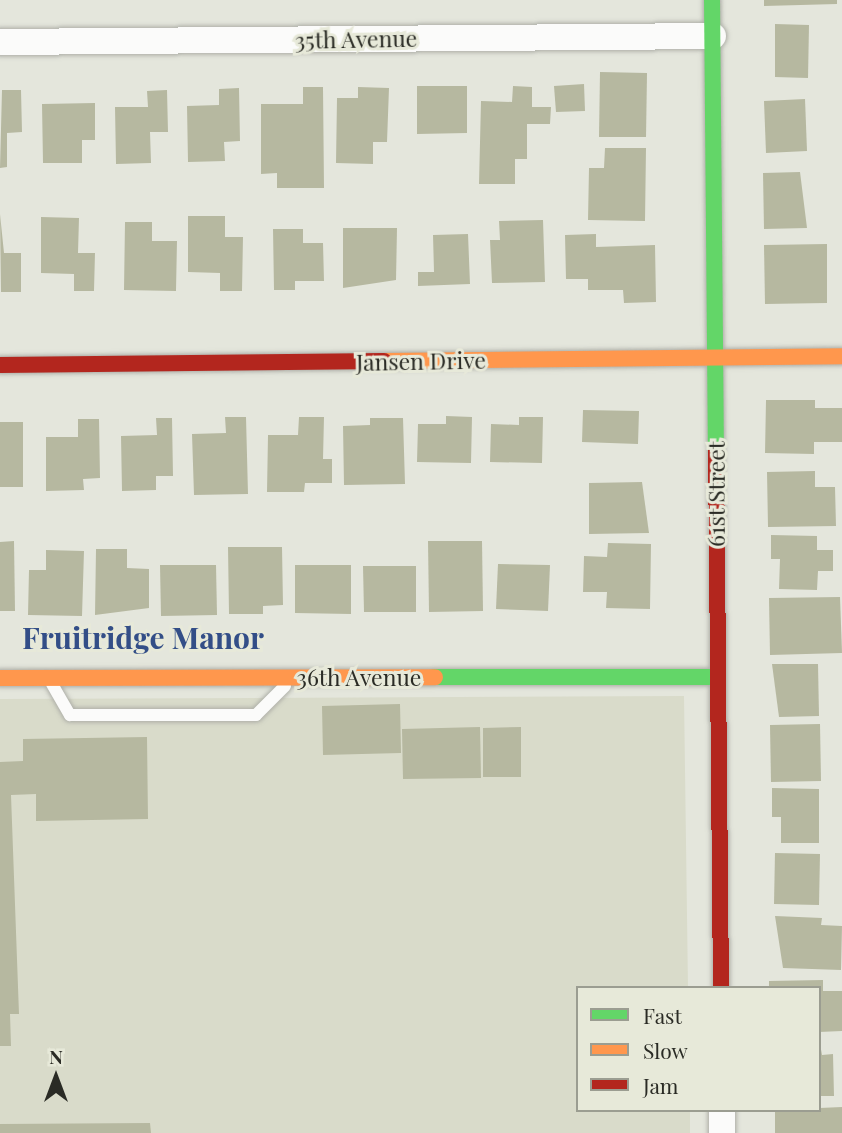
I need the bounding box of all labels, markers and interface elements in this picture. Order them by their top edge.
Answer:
street label: 35th Avenue [294,24,418,54]
street label: Jansen Drive [356,346,486,376]
street label: 61st Street [702,441,730,547]
district label: Fruitridge Manor [22,619,264,655]
street label: 36th Avenue [296,663,422,691]
legend [576,986,821,1112]
text: Fast [643,1001,682,1029]
text: Slow [643,1036,688,1064]
north arrow [21,1042,91,1112]
text: N [49,1043,63,1069]
text: Jam [643,1071,679,1099]

